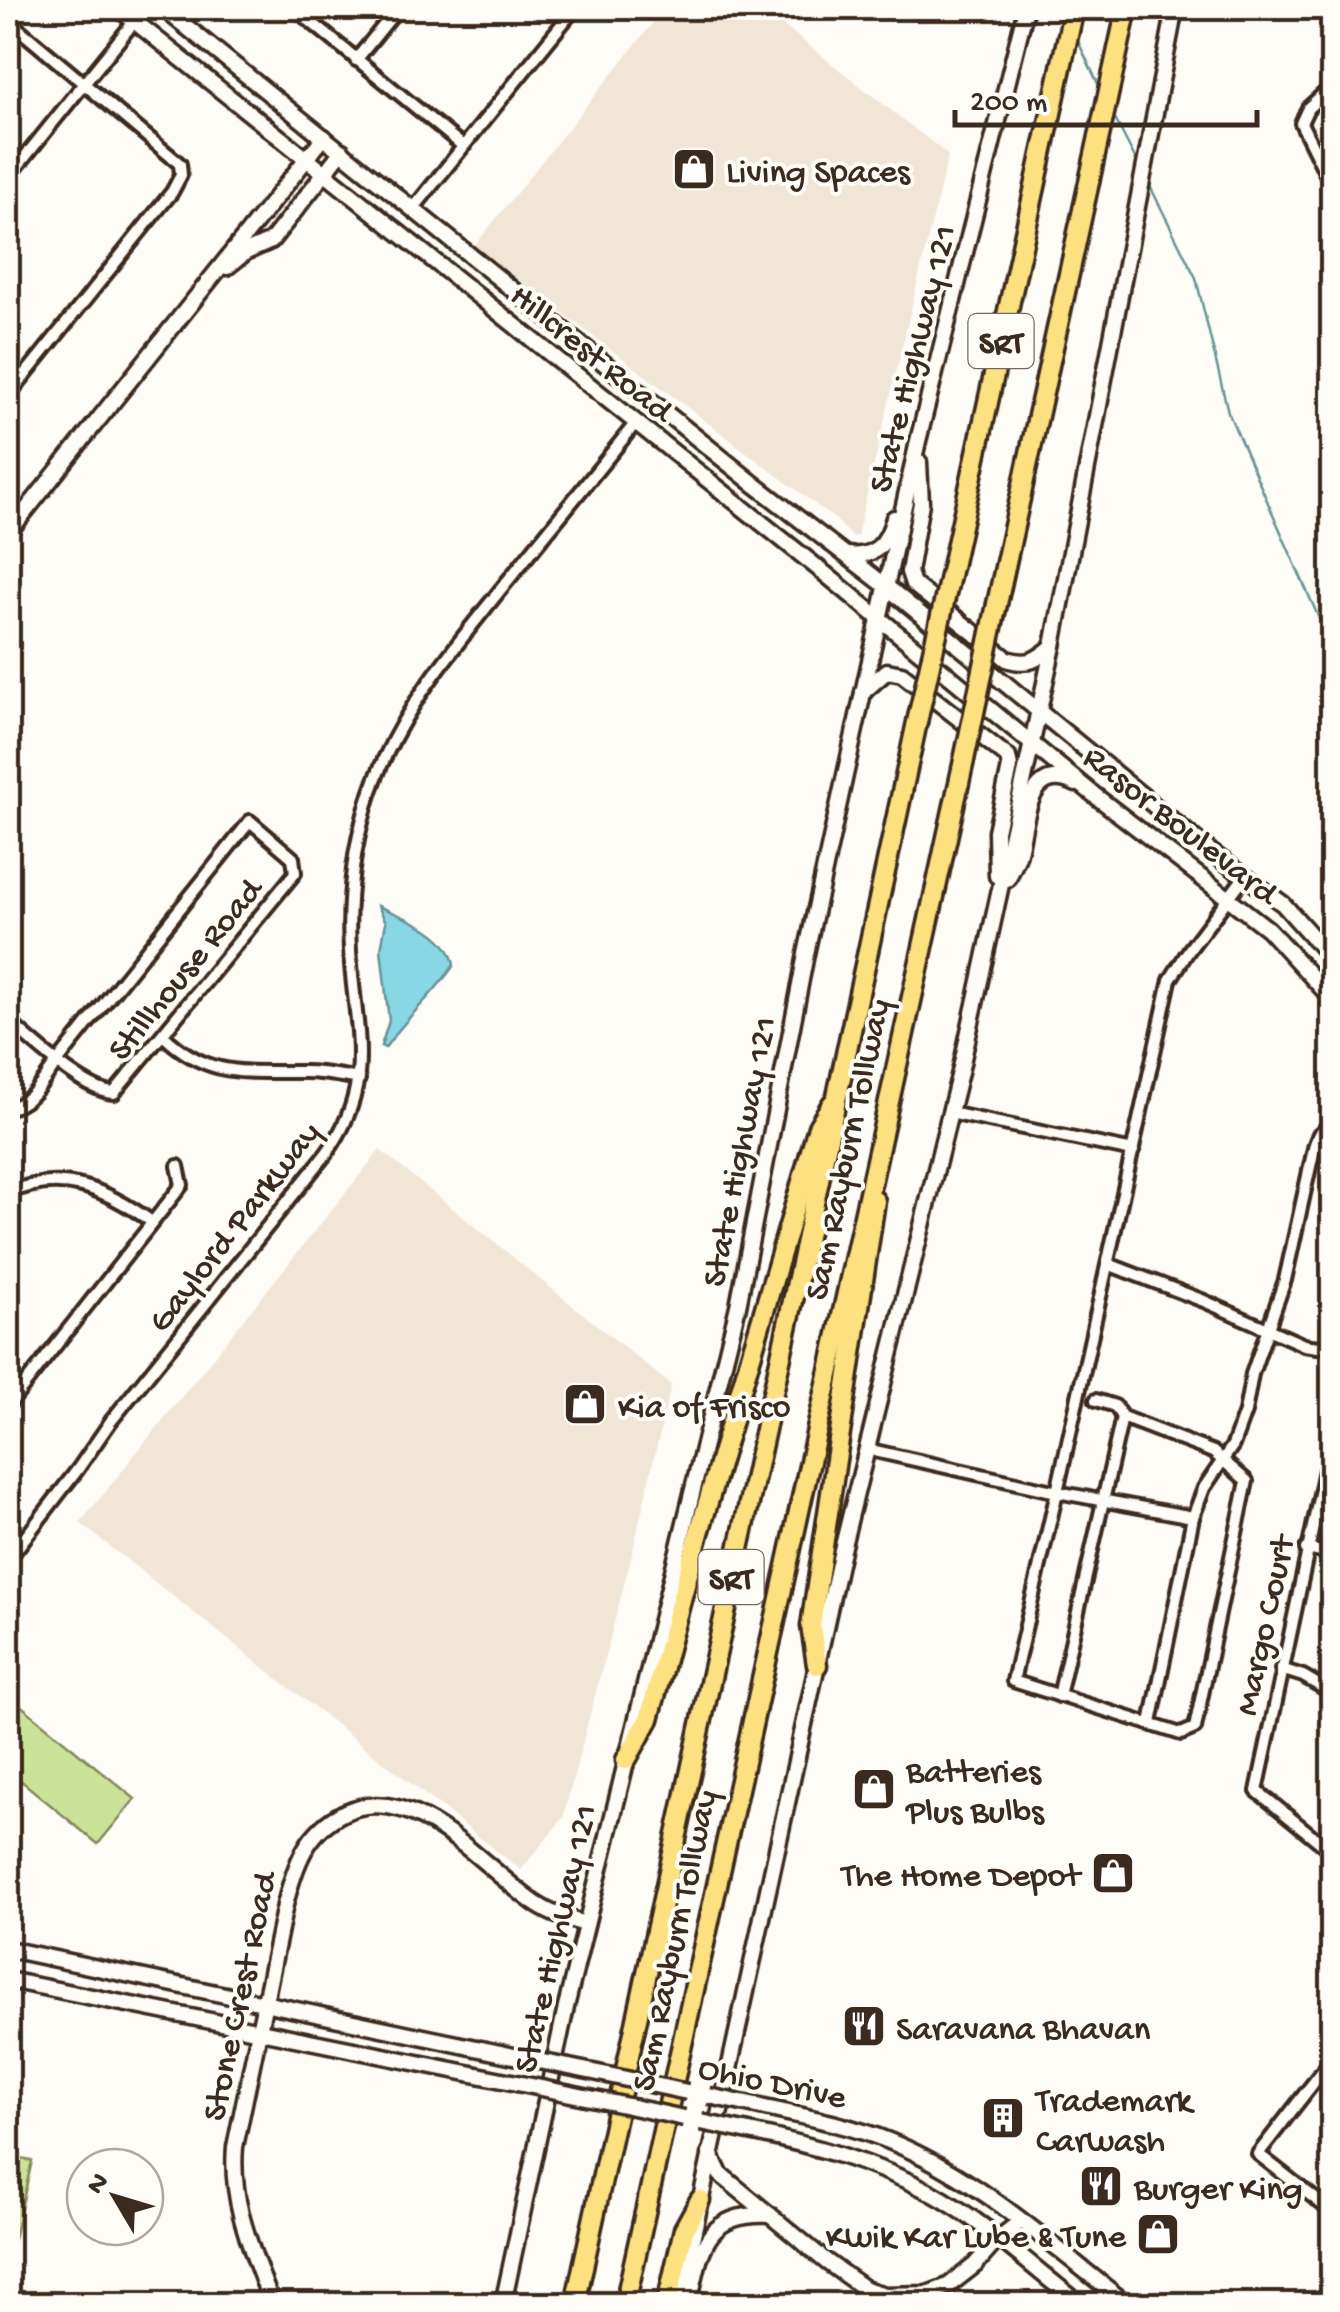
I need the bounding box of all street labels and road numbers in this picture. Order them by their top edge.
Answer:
street label: State Highway 121 [862,221,968,497]
street label: Hillcrest Road [500,277,681,435]
road number: SRT [968,314,1034,368]
street label: Rasor Boulevard [1073,739,1286,918]
street label: Stillhouse Road [101,870,275,1071]
street label: Sam Rayburn Tollway [798,996,902,1304]
street label: State Highway 121 [696,1013,789,1291]
street label: Gaylord Parkway [141,1115,331,1342]
street label: Margo Court [1228,1530,1307,1720]
road number: SRT [698,1550,764,1604]
street label: Sam Rayburn Tollway [625,1787,729,2095]
street label: State Highway 121 [508,1801,609,2078]
street label: Stone Crest Road [196,1867,289,2125]
street label: Ohio Drive [694,2050,850,2121]

